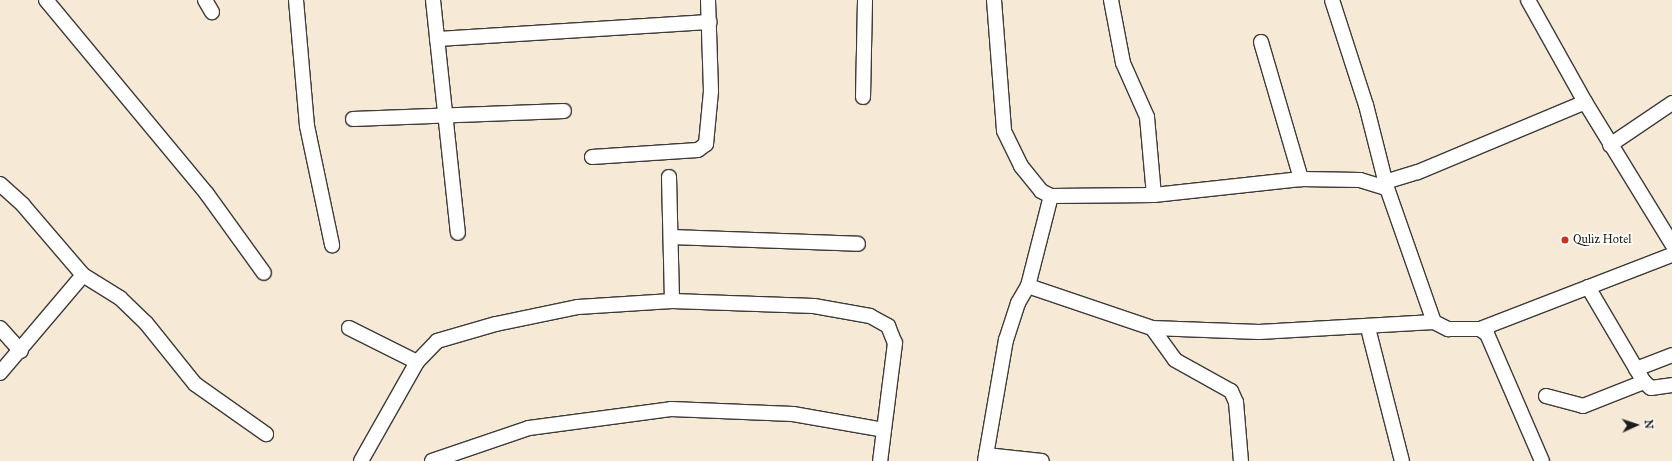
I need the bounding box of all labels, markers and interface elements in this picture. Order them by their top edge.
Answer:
place label: Quliz Hotel [1573,233,1631,247]
marker: Quliz Hotel [1560,235,1570,245]
north arrow [1616,405,1656,445]
text: N [1642,419,1655,429]

